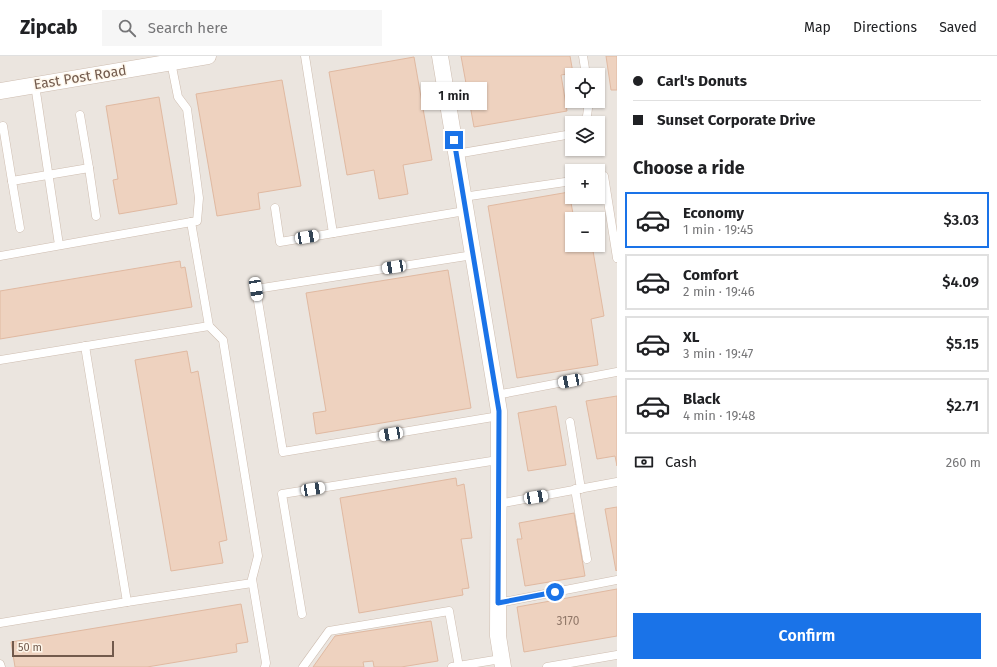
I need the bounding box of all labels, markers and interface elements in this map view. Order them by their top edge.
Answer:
search box [102,10,382,46]
text: Zipcab [20,16,78,39]
icon: search [116,17,138,39]
text: Search here [148,19,228,37]
text: Map [804,19,831,36]
text: Directions [853,19,917,36]
text: Saved [939,19,977,36]
street label: East Post Road [33,62,128,93]
map controls [565,68,605,252]
button: locate [565,68,605,108]
text: Carl's Donuts [657,72,747,90]
callout: 1 min [421,82,487,110]
text: 1 min [438,88,470,103]
text: Sunset Corporate Drive [657,111,815,129]
button: layers [565,116,605,156]
route end [445,131,463,149]
text: Choose a ride [633,157,745,179]
button: + [565,164,605,204]
icon: car [635,202,671,238]
text: Economy [683,204,744,222]
text: $3.03 [943,211,979,229]
button: − [565,212,605,252]
text: 1 min · 19:45 [683,222,753,237]
car [294,229,320,245]
car [381,259,407,275]
icon: car [635,264,671,300]
text: Comfort [683,266,739,284]
text: $4.09 [942,273,979,291]
car [248,276,264,302]
text: 2 min · 19:46 [683,284,755,299]
icon: car [635,326,671,362]
text: XL [683,328,699,346]
text: $5.15 [946,335,979,353]
text: 3 min · 19:47 [683,346,753,361]
car [557,373,583,389]
icon: car [635,388,671,424]
text: Black [683,390,720,408]
text: $2.71 [946,397,979,415]
text: 4 min · 19:48 [683,408,755,423]
car [378,426,404,442]
icon: cash [633,451,655,473]
text: Cash [665,453,697,471]
text: 260 m [946,455,981,470]
car [300,481,326,497]
car [523,489,549,505]
route start [546,583,564,601]
button: Confirm [633,613,981,659]
house number: 3170 [557,614,580,628]
scale bar [12,639,114,658]
text: 50 m [18,641,42,654]

